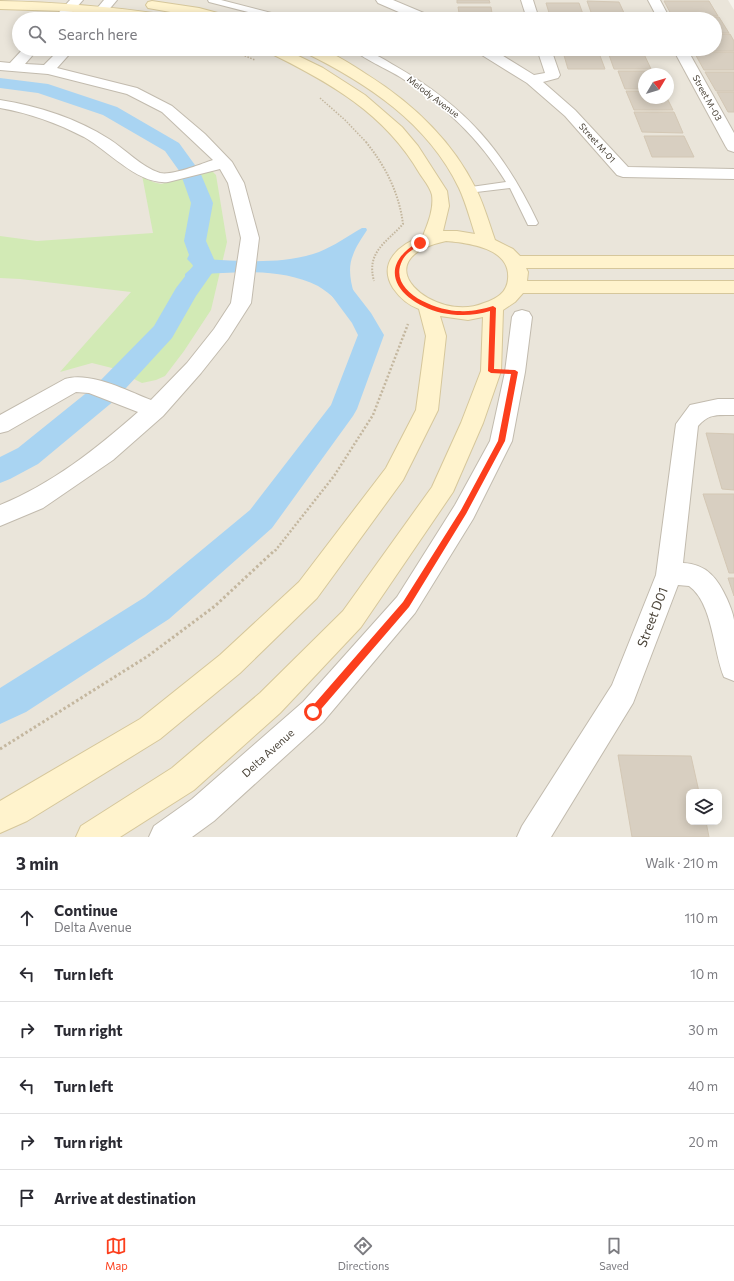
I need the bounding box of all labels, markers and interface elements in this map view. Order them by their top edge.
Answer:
search box [12,12,722,56]
icon: search [26,23,48,45]
text: Search here [58,25,137,43]
north arrow [638,68,674,104]
street label: Melody Avenue [405,73,462,120]
street label: Street M-03 [690,73,725,123]
street label: Street M-01 [577,121,618,165]
route end [411,234,429,252]
street label: Street D01 [633,585,671,649]
route start [304,703,322,721]
street label: Delta Avenue [239,726,297,779]
map controls [686,789,722,825]
button: layers [686,789,722,825]
text: 3 min [16,853,59,874]
text: Walk · 210 m [645,855,718,871]
text: Continue [54,901,118,919]
icon: ahead [16,907,38,929]
text: 110 m [685,910,718,926]
text: Delta Avenue [54,919,132,935]
icon: left [16,963,38,985]
text: Turn left [54,965,113,983]
text: 10 m [690,966,718,982]
icon: right [16,1019,38,1041]
text: Turn right [54,1021,123,1039]
text: 30 m [688,1022,718,1038]
icon: left [16,1075,38,1097]
text: Turn left [54,1077,113,1095]
text: 40 m [688,1078,718,1094]
icon: right [16,1131,38,1153]
text: Turn right [54,1133,123,1151]
text: 20 m [689,1134,718,1150]
icon: arrive [16,1187,38,1209]
text: Arrive at destination [54,1189,196,1207]
tab: Map [105,1235,128,1272]
tab: Directions [338,1235,389,1272]
tab: Saved [599,1235,629,1272]

